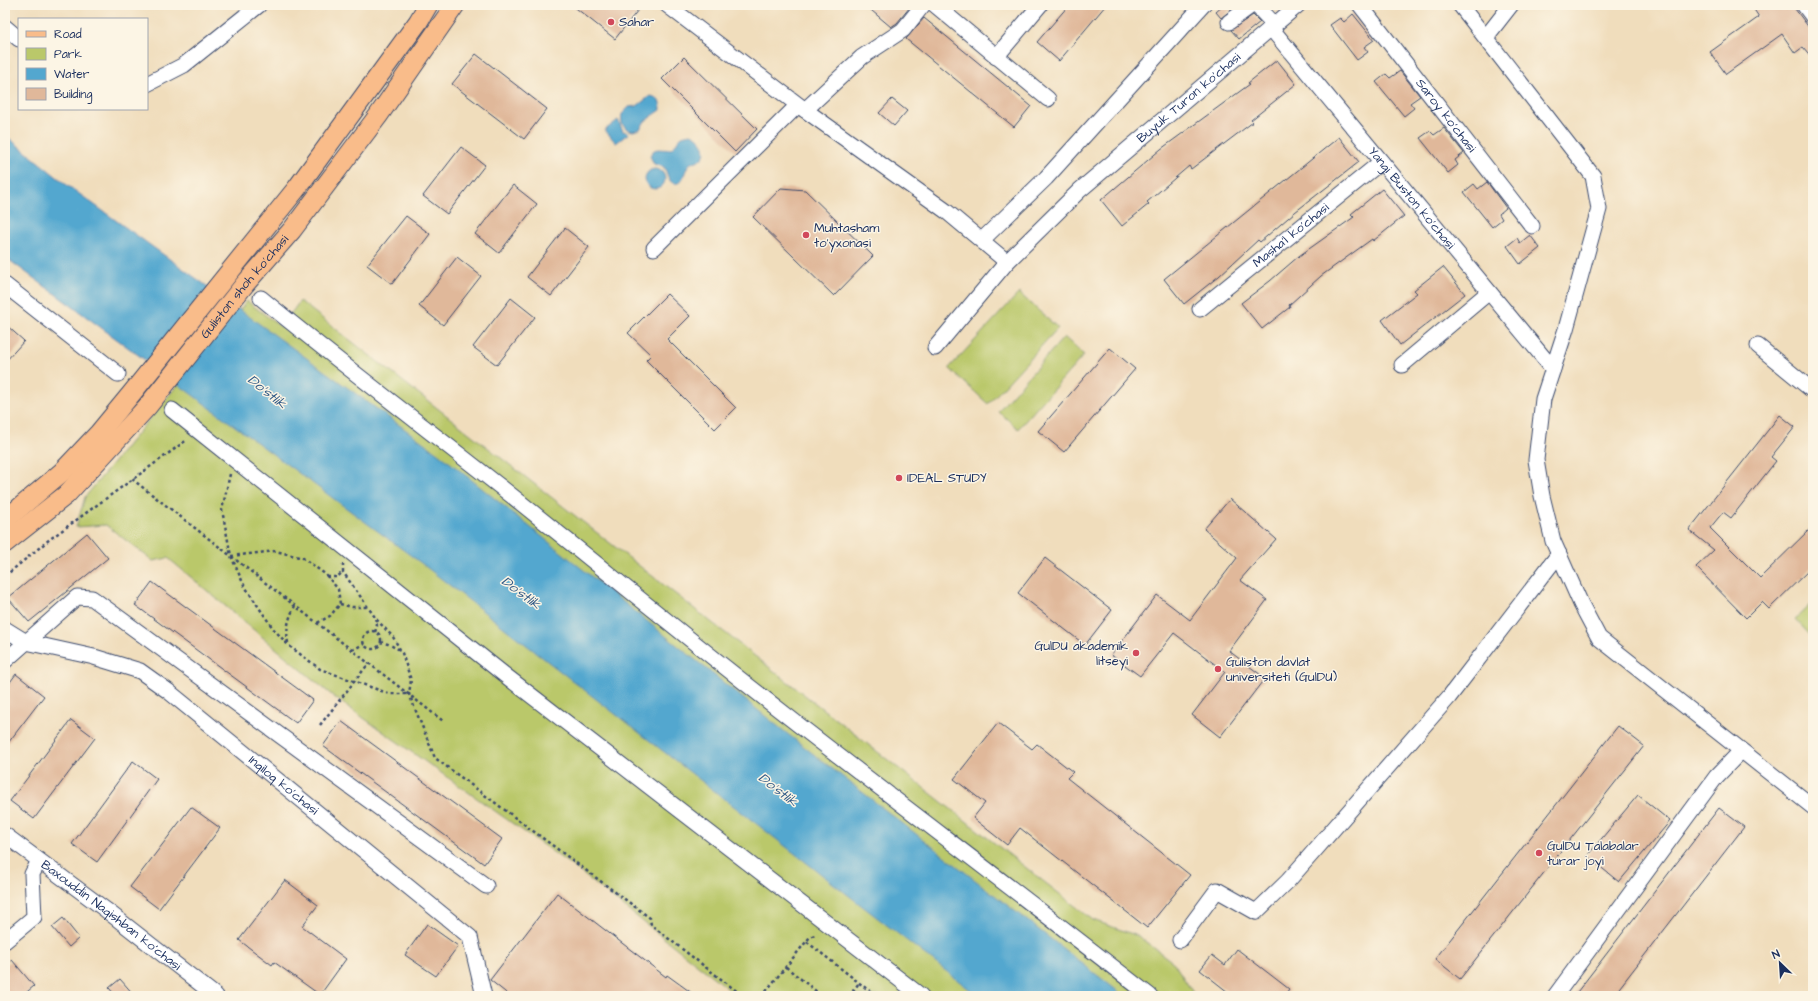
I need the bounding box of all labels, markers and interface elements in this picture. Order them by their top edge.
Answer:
place label: Sahar [619,13,654,31]
marker: Sahar [606,17,616,27]
legend [18,18,148,110]
text: Road [54,26,82,43]
text: Park [54,46,82,63]
street label: Buyuk Turon ko'chasi [1133,49,1244,147]
text: Water [54,66,90,83]
street label: Saroy ko'chasi [1412,75,1480,156]
text: Building [54,86,92,104]
street label: Yangi Buston ko'chasi [1364,143,1459,253]
street label: Masha'l ko'chasi [1249,199,1333,272]
place label: Muhtasham to'yxonasi [814,219,880,253]
marker: Muhtasham to'yxonasi [801,230,811,240]
street label: Guliston shoh ko'chasi [196,231,293,342]
water label: Do'stlik [243,370,291,414]
place label: IDEAL STUDY [907,469,987,487]
marker: IDEAL STUDY [894,473,904,483]
water label: Do'stlik [497,572,545,615]
place label: GulDU akademik litseyi [1034,637,1128,671]
marker: GulDU akademik litseyi [1131,648,1141,658]
place label: Guliston davlat universiteti (GulDU) [1226,653,1337,686]
marker: Guliston davlat universiteti (GulDU) [1213,664,1223,674]
street label: Inqiloq ko'chasi [245,751,323,819]
water label: Do'stlik [754,768,802,812]
place label: GulDU Talabalar turar joyi [1547,837,1639,871]
marker: GulDU Talabalar turar joyi [1534,848,1544,858]
street label: Baxouddin Naqishban ko'chasi [37,856,185,975]
north arrow [1760,943,1800,983]
text: N [1770,946,1782,963]

